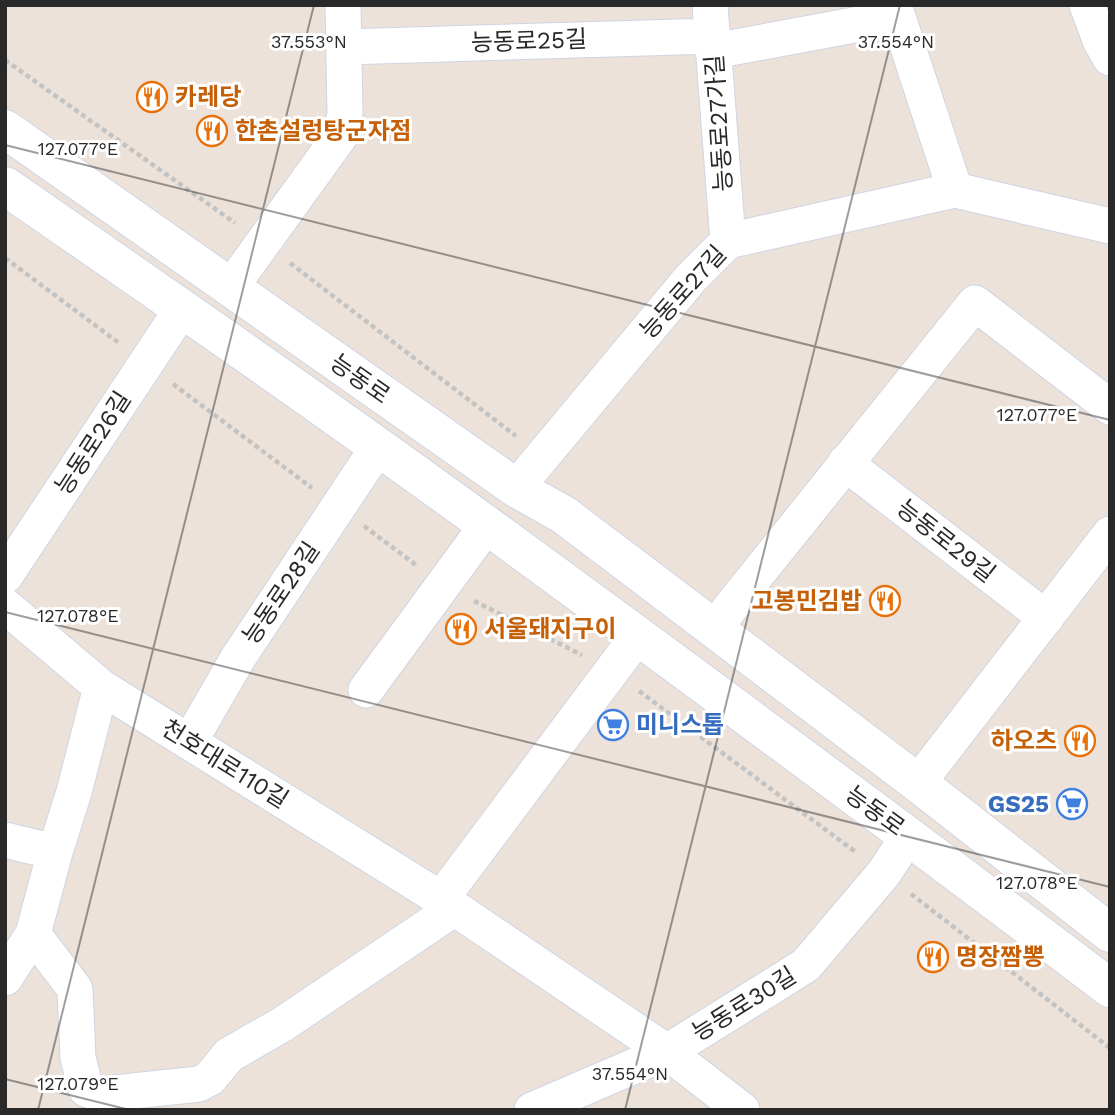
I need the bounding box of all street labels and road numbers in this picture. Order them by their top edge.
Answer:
street label: 능동로25길 [470,25,588,57]
street label: 능동로27가길 [700,53,738,193]
street label: 능동로27길 [634,240,732,344]
street label: 능동로 [325,349,395,409]
street label: 능동로26길 [49,386,137,500]
street label: 능동로29길 [891,494,1001,588]
street label: 능동로28길 [237,537,325,649]
street label: 천호대로110길 [156,714,294,814]
street label: 능동로 [840,780,910,842]
street label: 능동로30길 [687,961,801,1047]

